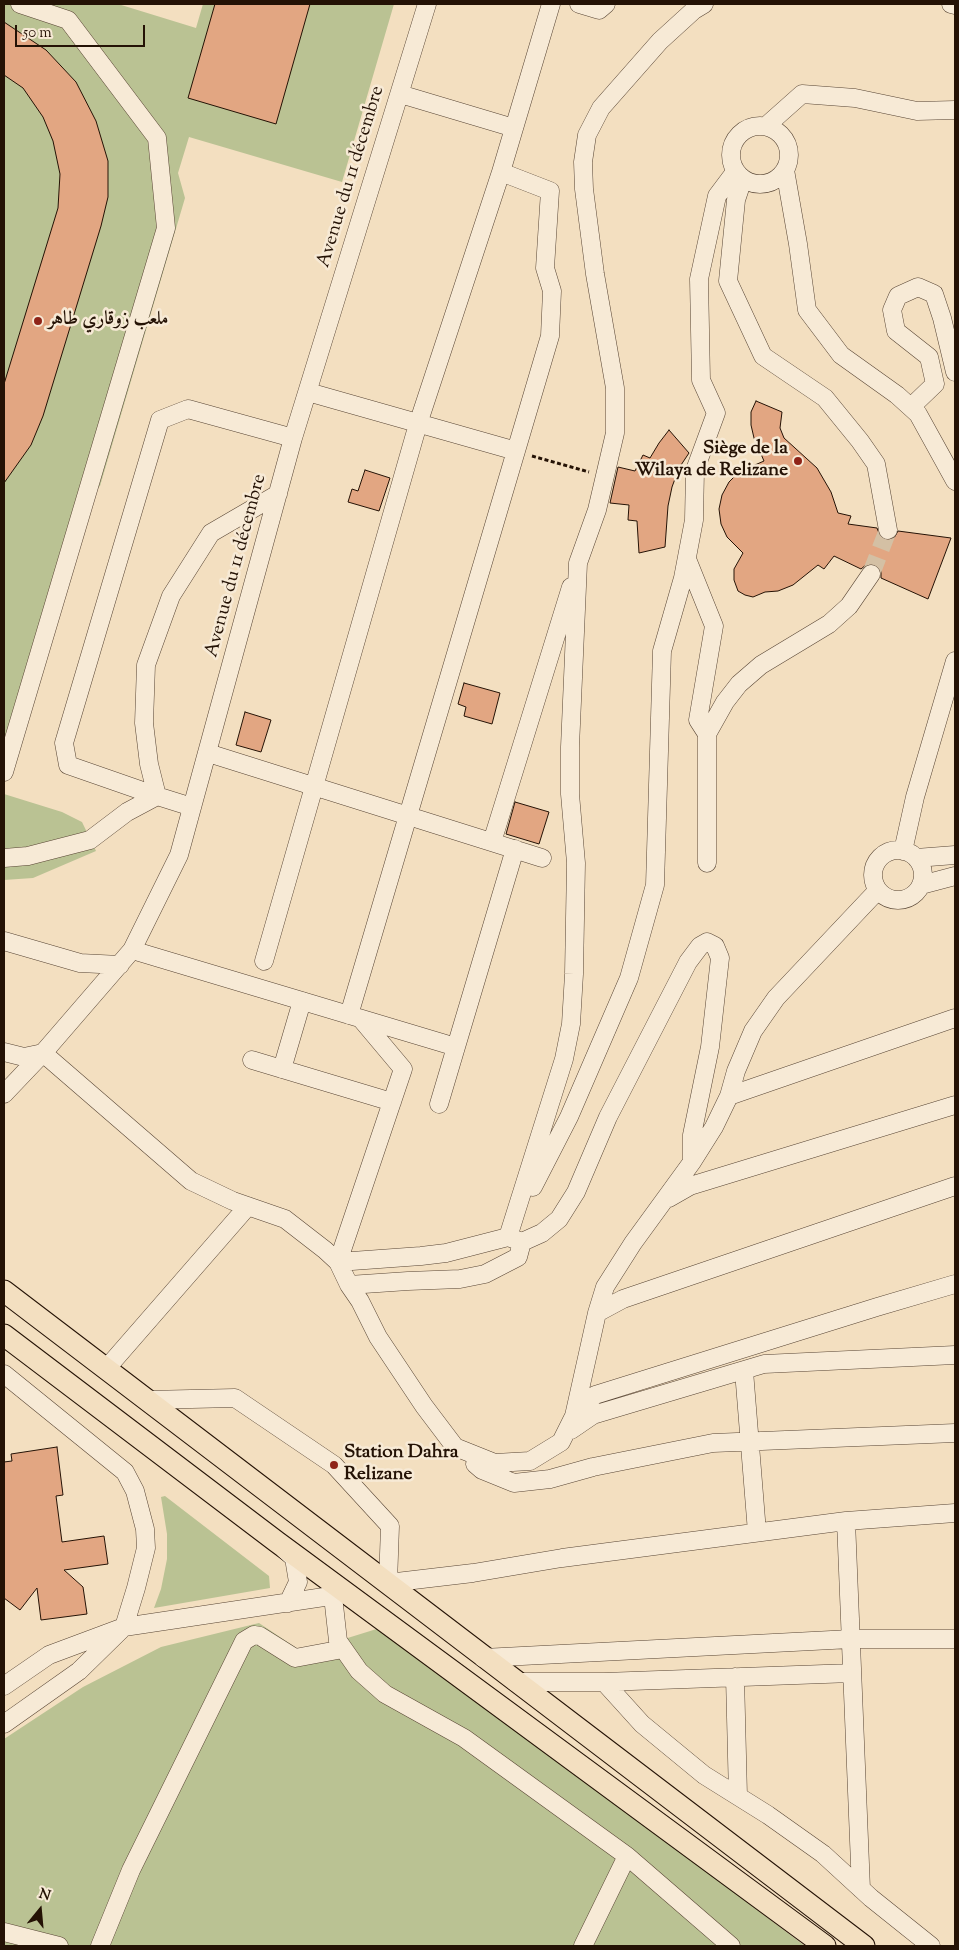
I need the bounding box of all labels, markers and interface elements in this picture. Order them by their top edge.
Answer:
scale bar [18,15,148,47]
text: 50 m [23,23,52,44]
street label: Avenue du 11 décembre [314,83,390,271]
place label: ملعب زوقاري طاهر [48,310,168,332]
marker: ملعب زوقاري طاهر [32,315,44,327]
place label: Siège de la Wilaya de Relizane [635,439,788,483]
marker: Siège de la Wilaya de Relizane [792,455,804,467]
street label: Avenue du 11 décembre [202,472,272,660]
place label: Station Dahra Relizane [344,1443,459,1487]
marker: Station Dahra Relizane [328,1459,340,1471]
text: N [36,1884,53,1907]
north arrow [15,1885,65,1935]

